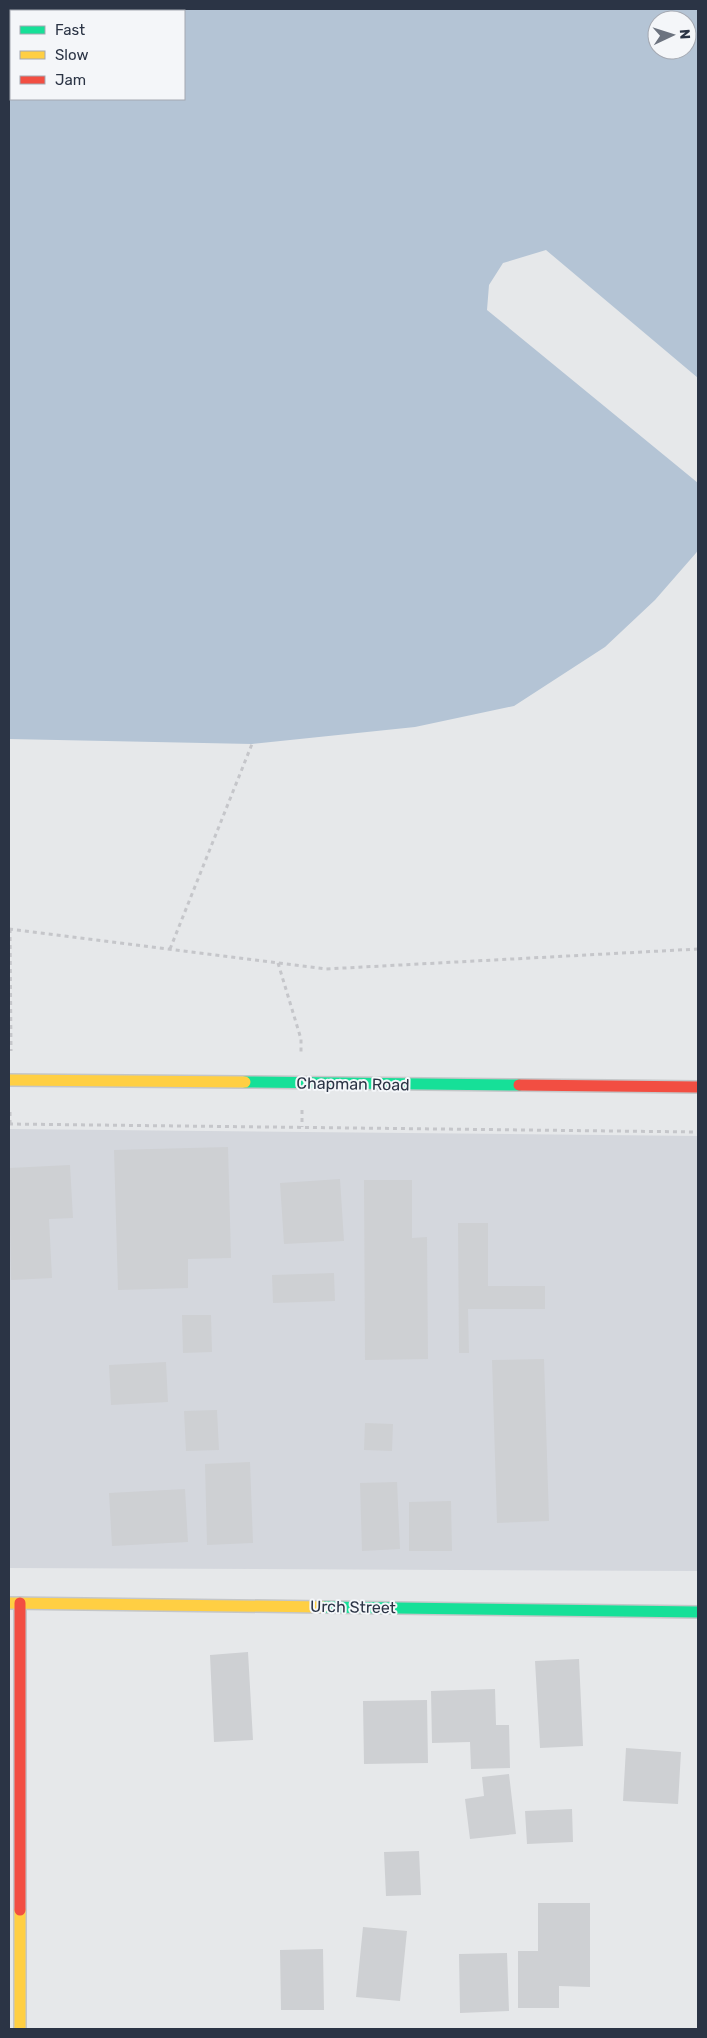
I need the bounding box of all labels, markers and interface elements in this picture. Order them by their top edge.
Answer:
legend [10,10,185,100]
north arrow [647,10,697,60]
text: Fast [55,21,85,39]
text: N [676,29,693,40]
text: Slow [55,46,88,64]
text: Jam [55,71,86,89]
street label: Chapman Road [296,1074,410,1094]
street label: Urch Street [310,1597,396,1617]

